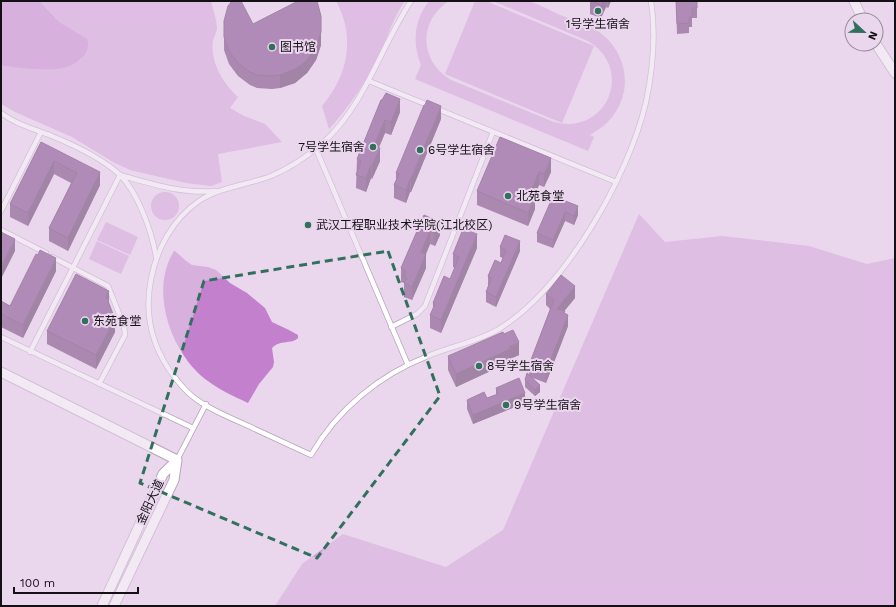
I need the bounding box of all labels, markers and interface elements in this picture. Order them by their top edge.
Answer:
marker: 1号学生宿舍 [593,6,603,16]
north arrow [844,12,884,52]
place label: 1号学生宿舍 [566,17,630,31]
text: N [865,29,880,42]
place label: 图书馆 [280,40,316,54]
marker: 图书馆 [267,42,277,52]
place label: 7号学生宿舍 [298,140,365,154]
marker: 7号学生宿舍 [368,142,378,152]
place label: 6号学生宿舍 [428,143,495,157]
marker: 6号学生宿舍 [415,145,425,155]
place label: 北苑食堂 [516,189,564,203]
marker: 北苑食堂 [503,191,513,201]
place label: 武汉工程职业技术学院(江北校区) [316,218,492,232]
marker: 武汉工程职业技术学院(江北校区) [303,220,313,230]
place label: 东苑食堂 [93,314,141,328]
marker: 东苑食堂 [80,316,90,326]
place label: 8号学生宿舍 [487,359,554,373]
marker: 8号学生宿舍 [474,361,484,371]
place label: 9号学生宿舍 [514,398,581,412]
marker: 9号学生宿舍 [501,400,511,410]
street label: 金阳大道 [134,477,166,527]
scale bar [14,569,138,595]
text: 100 m [20,576,55,590]

